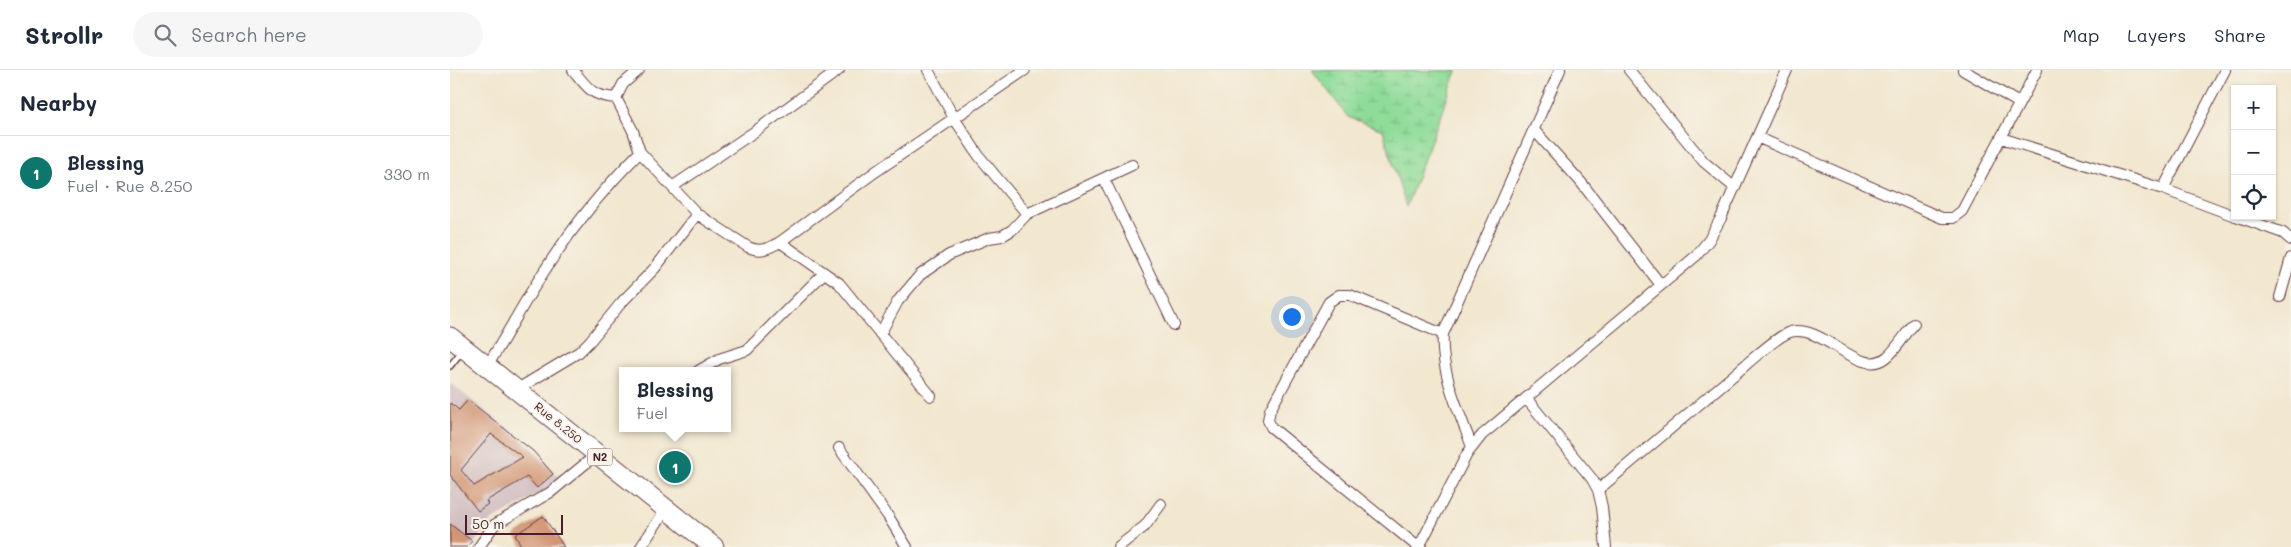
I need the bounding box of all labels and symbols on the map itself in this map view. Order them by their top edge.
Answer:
your location [1279,304,1305,330]
street label: Rue 8.250 [531,398,586,447]
road number: N2 [588,448,612,466]
pin: 1 [659,448,691,486]
scale bar [465,512,562,535]

